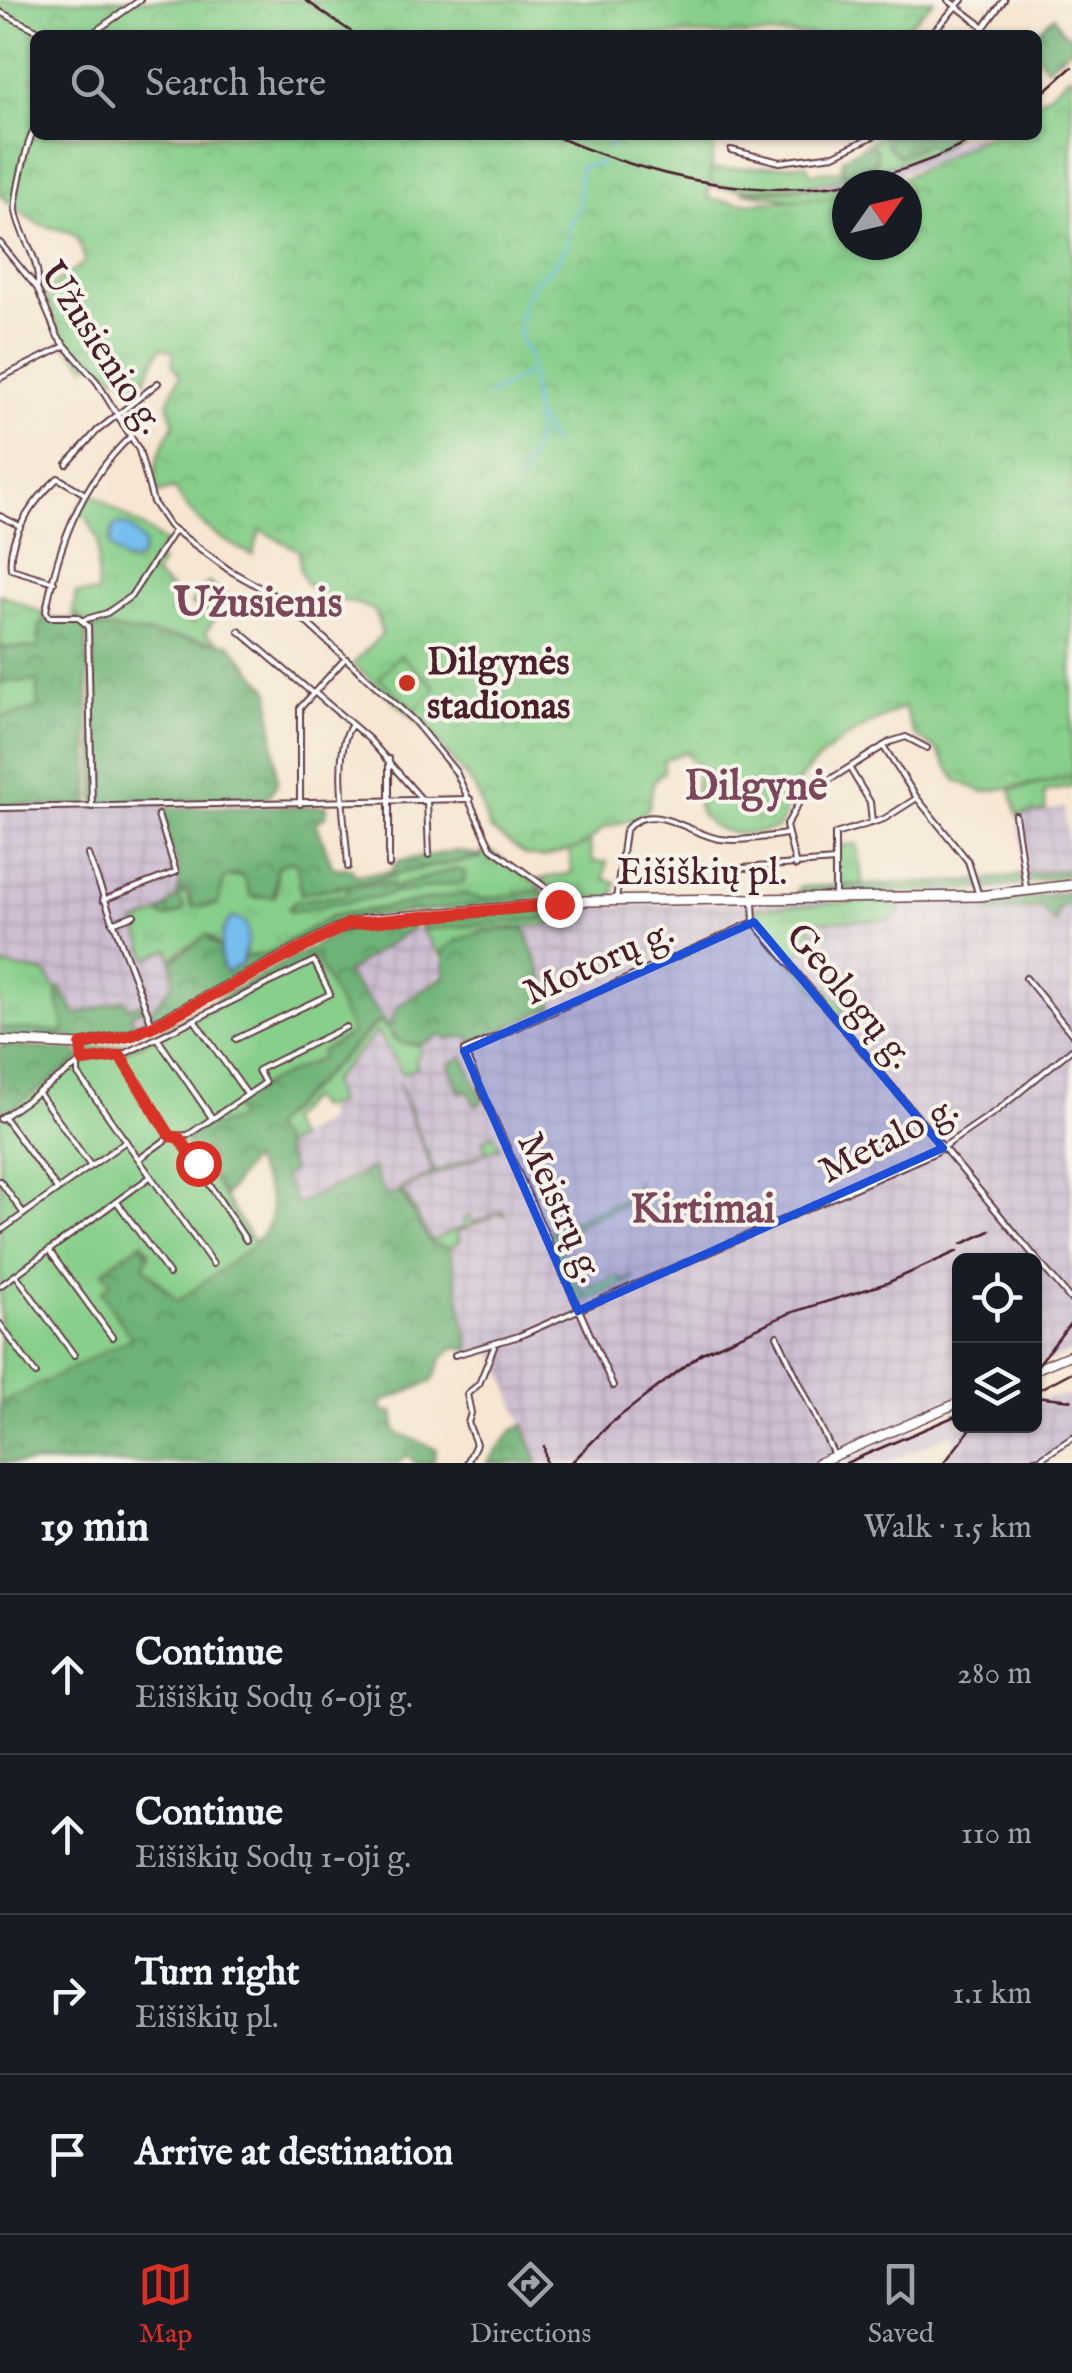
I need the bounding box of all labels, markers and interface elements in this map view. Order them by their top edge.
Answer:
search box [30,30,1042,140]
icon: search [65,58,120,113]
text: Search here [145,61,326,109]
north arrow [832,170,922,260]
street label: Užusienio g. [27,253,174,444]
district label: Užusienis [173,578,343,631]
place label: Dilgynės stadionas [427,640,570,732]
marker: Dilgynės stadionas [396,672,418,694]
district label: Dilgynė [685,761,827,814]
street label: Eišiškių pl. [617,850,787,898]
route end [537,882,583,928]
street label: Motorų g. [517,909,682,1018]
street label: Geologų g. [774,914,924,1080]
street label: Metalo g. [812,1085,967,1196]
street label: Meistrų g. [505,1125,614,1291]
route start [176,1141,222,1187]
district label: Kirtimai [631,1184,775,1237]
map controls [952,1253,1042,1433]
button: locate [952,1253,1042,1343]
button: layers [952,1343,1042,1433]
text: 19 min [40,1502,149,1555]
text: Walk · 1.5 km [864,1508,1032,1549]
text: Continue [135,1630,283,1678]
icon: ahead [40,1647,95,1702]
text: 280 m [957,1654,1032,1695]
text: Eišiškių Sodų 6-oji g. [135,1678,413,1719]
text: Continue [135,1790,283,1838]
icon: ahead [40,1807,95,1862]
text: 110 m [961,1814,1032,1855]
text: Eišiškių Sodų 1-oji g. [135,1838,411,1879]
text: Turn right [135,1950,299,1998]
icon: right [40,1967,95,2022]
text: 1.1 km [952,1974,1032,2015]
text: Eišiškių pl. [135,1998,279,2039]
icon: arrive [40,2127,95,2182]
text: Arrive at destination [135,2130,453,2178]
tab: Map [138,2257,193,2352]
tab: Directions [469,2257,591,2352]
tab: Saved [868,2257,934,2352]

